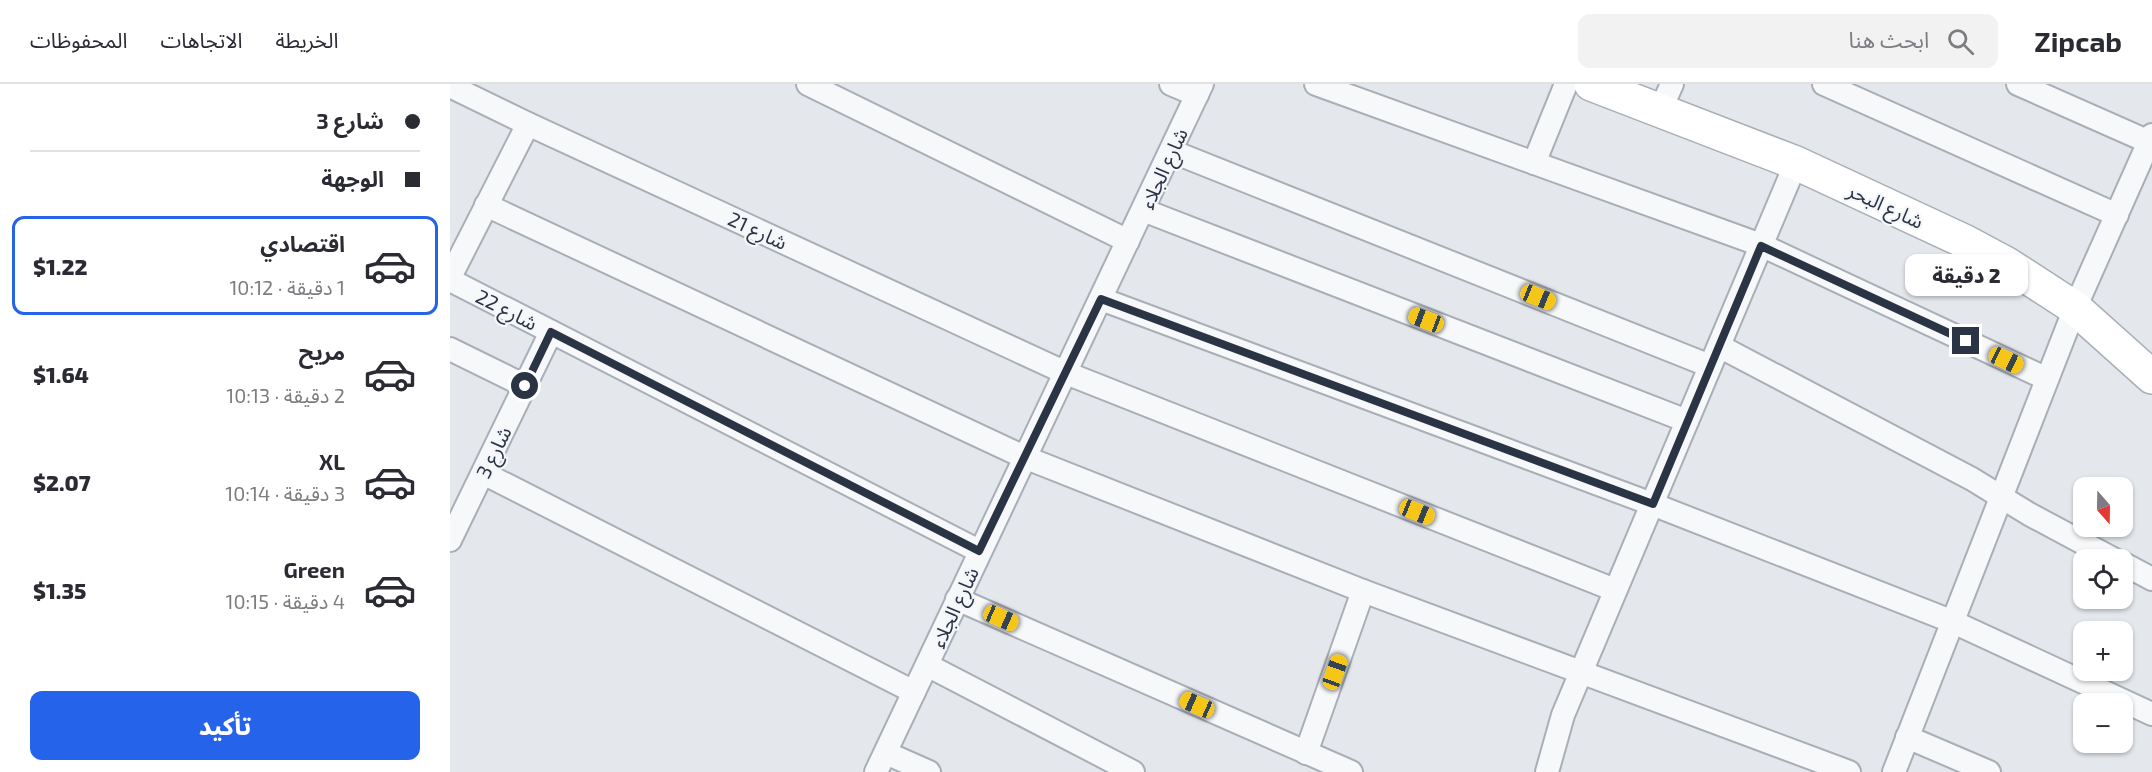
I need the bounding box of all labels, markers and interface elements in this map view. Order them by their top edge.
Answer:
search box [1578,14,1998,68]
text: Zipcab [2034,24,2122,58]
icon: search [1944,25,1977,58]
text: ابحث هنا [1849,26,1929,52]
text: المحفوظات [30,27,127,52]
text: الاتجاهات [160,27,242,52]
text: الخريطة [275,27,338,52]
text: شارع 3 [316,107,384,133]
street label: شارع الجلاء [1134,124,1196,214]
text: الوجهة [321,165,384,191]
street label: شارع البحر [1842,177,1928,237]
street label: شارع 21 [723,206,791,258]
text: اقتصادي [260,230,345,256]
icon: car [363,239,417,293]
text: $1.22 [33,253,87,279]
callout: 2 دقيقة [1904,254,2027,296]
text: 2 دقيقة [1932,263,2001,287]
text: 1 دقيقة · 10:12 [229,275,345,299]
car [1518,282,1558,312]
street label: شارع 22 [470,283,542,338]
car [1406,305,1446,335]
route end [1952,327,1979,354]
text: مريح [299,338,345,364]
car [1986,344,2026,376]
icon: car [363,347,417,401]
text: $1.64 [33,361,89,387]
route start [511,372,538,399]
text: 2 دقيقة · 10:13 [226,383,345,407]
street label: شارع 3 [470,422,519,484]
text: XL [319,448,345,474]
icon: car [363,455,417,509]
text: $2.07 [33,469,91,495]
north arrow [2073,477,2133,537]
map controls [2073,477,2133,753]
text: 3 دقيقة · 10:14 [225,481,345,505]
car [1397,497,1437,527]
button: locate [2073,549,2133,609]
text: Green [283,556,345,582]
icon: car [363,563,417,617]
street label: شارع الجلاء [925,563,987,653]
text: $1.35 [33,577,86,603]
text: 4 دقيقة · 10:15 [226,589,345,613]
car [981,602,1021,634]
button: + [2073,621,2133,681]
car [1320,652,1350,692]
car [1177,689,1217,721]
button: تأكيد [30,691,420,760]
button: − [2073,693,2133,753]

